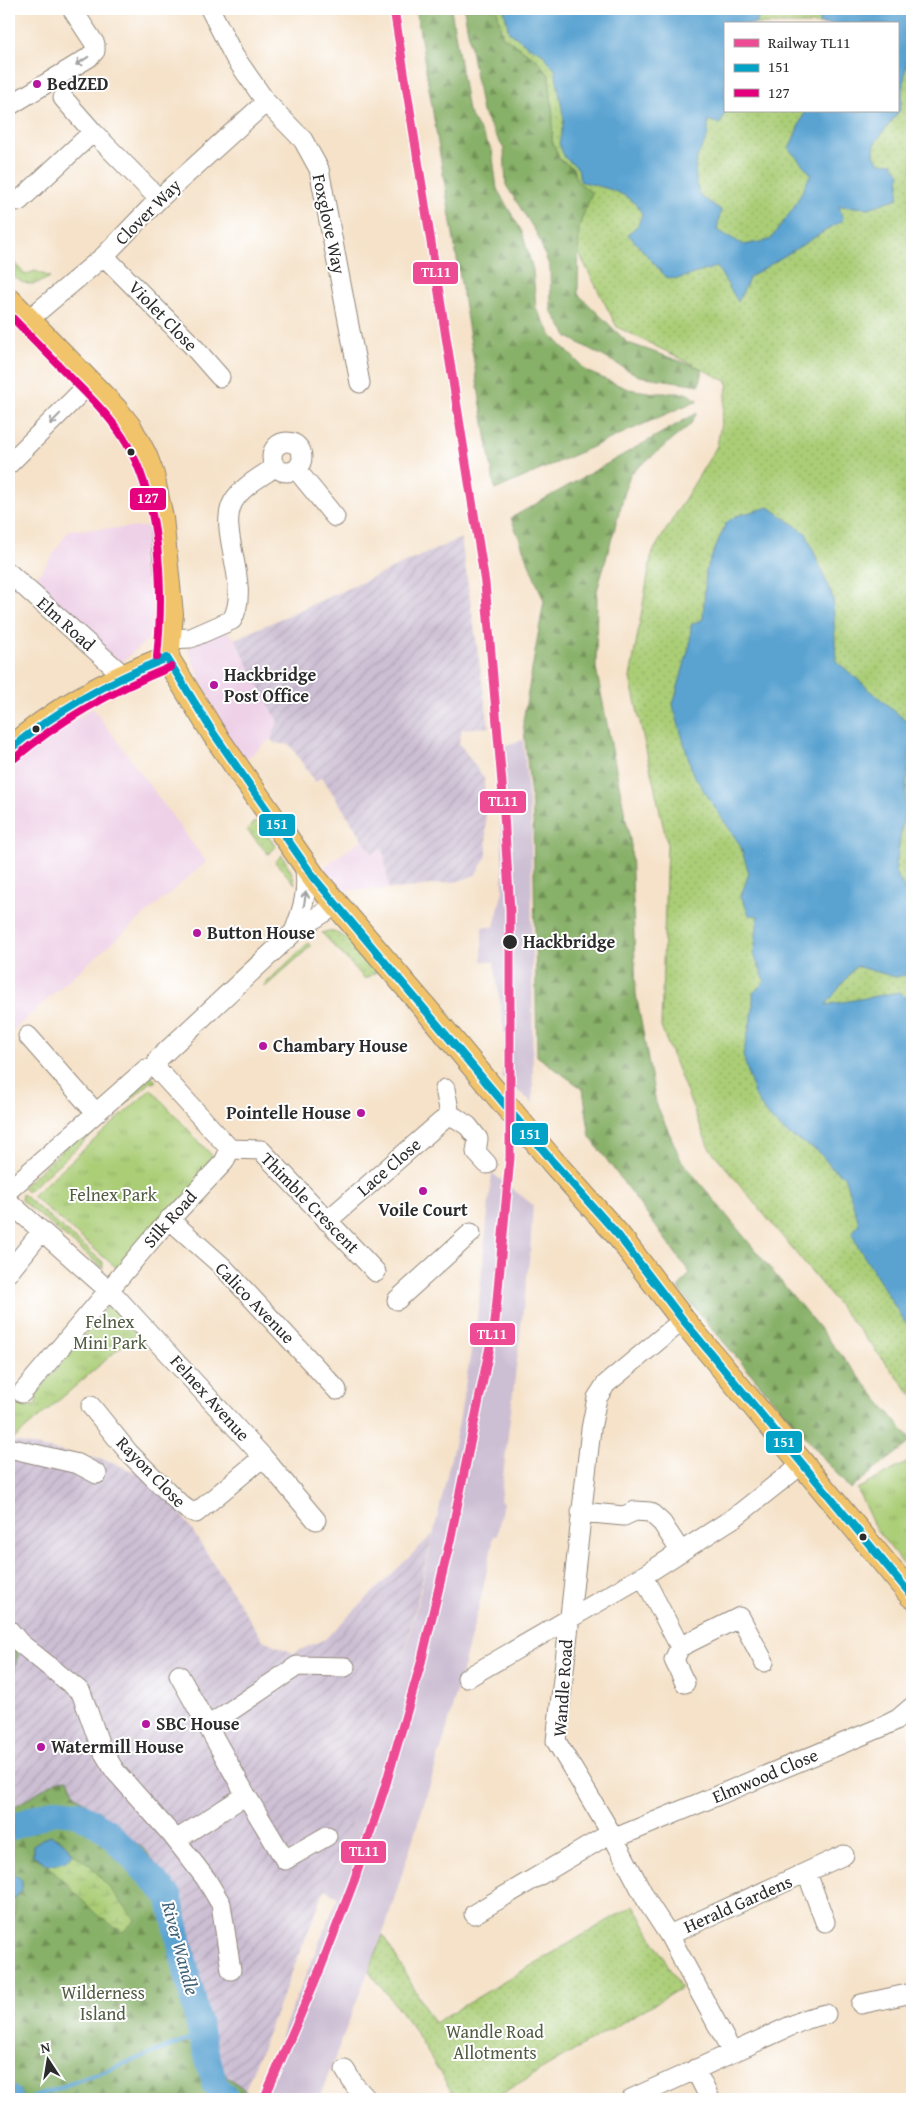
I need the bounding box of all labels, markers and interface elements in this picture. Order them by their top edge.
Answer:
legend [724,22,898,112]
text: Railway TL11 [768,32,851,53]
one-way arrow [75,56,89,66]
text: 151 [768,56,790,77]
place label: BedZED [47,70,109,97]
marker: BedZED [31,78,43,90]
text: 127 [768,82,790,103]
street label: Foxglove Way [306,171,353,277]
street label: Clover Way [108,172,187,251]
line badge: TL11 [412,261,459,285]
text: TL11 [421,262,451,282]
street label: Violet Close [123,274,204,357]
one-way arrow [49,412,61,425]
unlabelled marker [126,447,136,457]
line badge: 127 [129,487,167,511]
text: 127 [137,488,159,508]
street label: Elm Road [31,590,102,658]
place label: Hackbridge Post Office [224,661,316,709]
marker: Hackbridge Post Office [208,679,220,691]
unlabelled marker [31,724,41,734]
line badge: TL11 [479,790,527,814]
text: TL11 [488,791,518,811]
line badge: 151 [258,813,296,837]
text: 151 [266,814,288,834]
one-way arrow [300,891,310,907]
place label: Button House [207,919,315,946]
marker: Button House [191,927,203,939]
place label: Hackbridge [523,928,615,955]
marker: Hackbridge [501,933,519,951]
place label: Chambary House [273,1032,408,1059]
marker: Chambary House [257,1040,269,1052]
place label: Pointelle House [226,1099,351,1126]
marker: Pointelle House [355,1107,367,1119]
line badge: 151 [511,1122,549,1146]
text: 151 [519,1124,541,1144]
street label: Lace Close [351,1131,427,1202]
street label: Thimble Crescent [255,1146,366,1260]
park label: Felnex Park [69,1181,158,1208]
street label: Silk Road [136,1183,203,1254]
marker: Voile Court [417,1185,429,1197]
place label: Voile Court [378,1196,468,1223]
street label: Calico Avenue [209,1256,301,1350]
park label: Felnex Mini Park [73,1308,148,1356]
line badge: TL11 [469,1322,516,1346]
text: TL11 [477,1324,507,1344]
street label: Felnex Avenue [164,1348,257,1447]
street label: Rayon Close [110,1430,192,1514]
line badge: 151 [765,1430,803,1454]
text: 151 [773,1432,795,1452]
unlabelled marker [858,1532,868,1542]
street label: Wandle Road [546,1638,579,1738]
place label: SBC House [156,1710,240,1737]
marker: SBC House [140,1718,152,1730]
place label: Watermill House [51,1733,184,1760]
marker: Watermill House [35,1741,47,1753]
street label: Elmwood Close [708,1741,822,1810]
line badge: TL11 [340,1840,387,1864]
text: TL11 [349,1841,379,1861]
street label: Herald Gardens [679,1868,796,1940]
water label: River Wandle [155,1897,207,1998]
park label: Wilderness Island [61,1979,145,2027]
park label: Wandle Road Allotments [446,2018,544,2066]
north arrow [22,2036,72,2086]
text: N [39,2036,53,2058]

